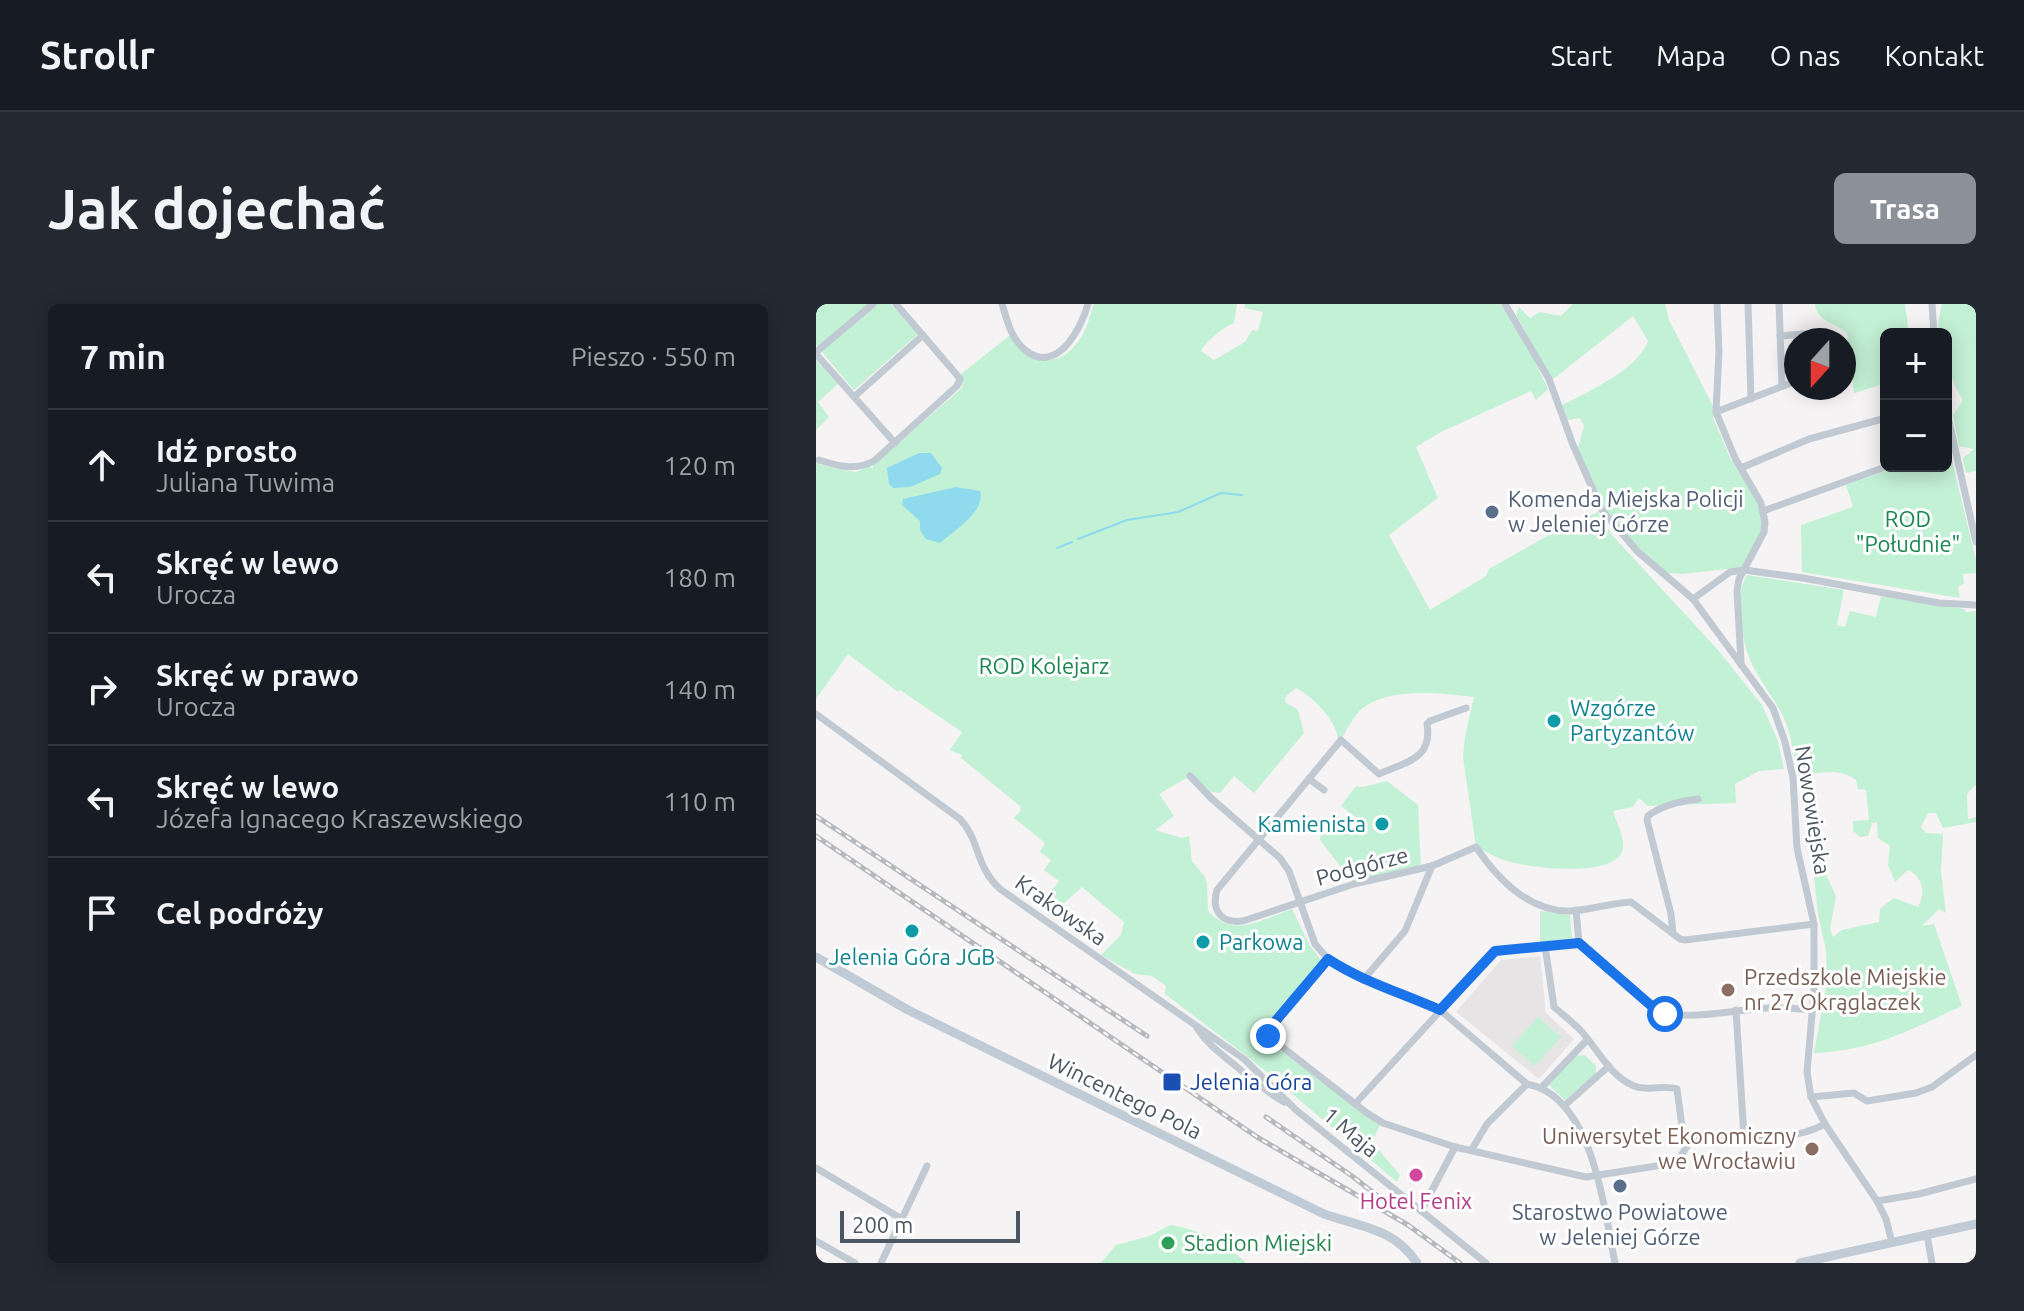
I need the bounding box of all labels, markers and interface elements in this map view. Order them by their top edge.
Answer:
text: Strollr [40,34,155,76]
text: Start [1551,40,1612,71]
text: Mapa [1656,40,1726,71]
text: O nas [1770,40,1840,71]
text: Kontakt [1884,40,1984,71]
button: Trasa [1834,173,1976,244]
text: Jak dojechać [48,177,385,240]
north arrow [1784,328,1856,400]
map controls [1880,328,1952,472]
button: + [1880,328,1952,400]
text: 7 min [80,337,166,375]
text: Pieszo · 550 m [571,342,736,371]
button: − [1880,400,1952,472]
text: Idź prosto [156,434,298,468]
icon: ahead [80,443,124,487]
text: 120 m [664,451,736,480]
text: Juliana Tuwima [156,468,335,497]
place label: Komenda Miejska Policji w Jeleniej Górze [1508,486,1744,536]
marker: Komenda Miejska Policji w Jeleniej Górze [1483,503,1501,521]
park label: ROD "Południe" [1856,506,1960,556]
text: Skręć w lewo [156,546,339,580]
icon: left [80,555,124,599]
text: 180 m [664,563,736,592]
text: Urocza [156,580,236,609]
park label: ROD Kolejarz [979,653,1109,678]
text: Skręć w prawo [156,658,359,692]
icon: right [80,667,124,711]
text: 140 m [664,675,736,704]
text: Urocza [156,692,236,721]
place label: Wzgórze Partyzantów [1570,695,1694,745]
marker: Wzgórze Partyzantów [1545,712,1563,730]
street label: Nowowiejska [1791,744,1836,876]
text: Skręć w lewo [156,770,339,804]
icon: left [80,779,124,823]
text: 110 m [664,787,736,816]
text: Józefa Ignacego Kraszewskiego [156,804,523,833]
place label: Kamienista [1257,811,1366,836]
marker: Kamienista [1373,815,1391,833]
street label: Podgórze [1313,841,1411,890]
street label: Krakowska [1011,869,1112,950]
icon: arrive [80,891,124,935]
text: Cel podróży [156,896,323,930]
marker: Jelenia Góra JGB [903,922,921,940]
place label: Parkowa [1219,929,1303,954]
marker: Parkowa [1194,933,1212,951]
place label: Jelenia Góra JGB [829,944,995,969]
place label: Przedszkole Miejskie nr 27 Okrąglaczek [1744,964,1947,1014]
marker: Przedszkole Miejskie nr 27 Okrąglaczek [1719,981,1737,999]
route start [1647,996,1683,1032]
route end [1250,1018,1286,1054]
street label: Wincentego Pola [1044,1048,1206,1144]
place label: Jelenia Góra [1190,1069,1312,1094]
marker: Jelenia Góra [1161,1071,1183,1093]
street label: 1 Maja [1319,1101,1384,1162]
place label: Uniwersytet Ekonomiczny we Wrocławiu [1542,1123,1796,1173]
marker: Uniwersytet Ekonomiczny we Wrocławiu [1803,1140,1821,1158]
marker: Hotel Fenix [1407,1166,1425,1184]
marker: Starostwo Powiatowe w Jeleniej Górze [1611,1177,1629,1195]
place label: Hotel Fenix [1360,1188,1472,1213]
place label: Starostwo Powiatowe w Jeleniej Górze [1512,1199,1728,1249]
scale bar [840,1207,1020,1243]
text: 200 m [852,1212,913,1237]
place label: Stadion Miejski [1184,1230,1332,1255]
marker: Stadion Miejski [1159,1234,1177,1252]

